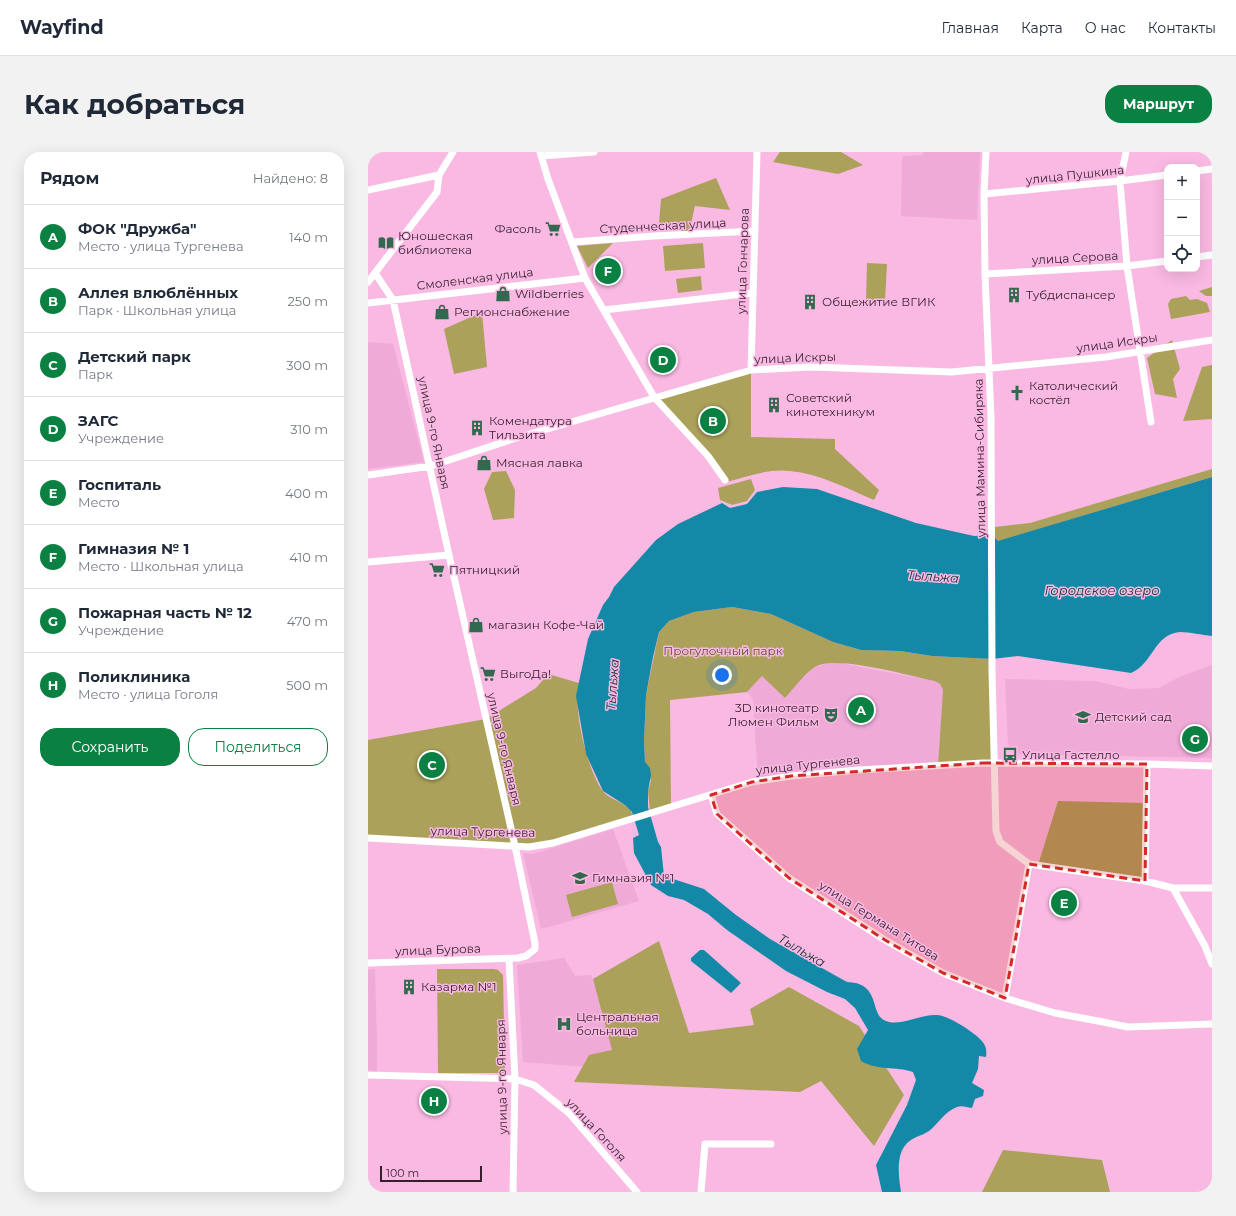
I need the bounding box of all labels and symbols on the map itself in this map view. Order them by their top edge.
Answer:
street label: улица Пушкина [1024,162,1125,187]
street label: улица Гончарова [733,208,752,315]
street label: Студенческая улица [599,215,727,236]
supermarket icon: Фасоль [544,220,562,238]
place label: Фасоль [494,221,541,236]
place label: Юношеская библиотека [398,228,473,257]
library icon: Юношеская библиотека [377,234,395,252]
street label: улица Серова [1030,248,1119,267]
pin: F [595,256,621,286]
street label: Смоленская улица [416,264,534,293]
shop icon: Wildberries [494,285,512,303]
place label: Wildberries [515,286,584,301]
building icon: Тубдиспансер [1005,286,1023,304]
place label: Тубдиспансер [1026,287,1115,302]
building icon: Общежитие ВГИК [801,293,819,311]
place label: Общежитие ВГИК [822,294,936,309]
shop icon: Регионснабжение [433,303,451,321]
place label: Регионснабжение [454,304,570,319]
street label: улица Искры [1074,329,1159,356]
pin: D [650,345,676,375]
street label: улица Искры [753,349,836,366]
street label: улица 9-го Января [415,374,454,491]
street label: улица Мамина-Сибиряка [971,378,988,539]
place label: Католический костёл [1029,378,1118,407]
church icon: Католический костёл [1008,384,1026,402]
place label: Советский кинотехникум [786,390,875,419]
building icon: Советский кинотехникум [765,396,783,414]
pin: B [700,406,726,436]
place label: Комендатура Тильзита [489,413,572,442]
building icon: Комендатура Тильзита [468,419,486,437]
shop icon: Мясная лавка [475,454,493,472]
place label: Мясная лавка [496,455,583,470]
supermarket icon: Пятницкий [428,561,446,579]
place label: Пятницкий [449,562,520,577]
water label: Тыльжа [906,566,960,586]
water label: Городское озеро [1044,582,1160,598]
shop icon: магазин Кофе-Чай [467,616,485,634]
place label: магазин Кофе-Чай [488,617,604,632]
park label: Прогулочный парк [663,643,783,658]
water label: Тыльжа [602,658,622,712]
supermarket icon: ВыгоДа! [479,665,497,683]
your location [712,665,732,685]
place label: ВыгоДа! [500,666,551,681]
street label: улица 9-го Января [484,690,525,807]
pin: A [848,695,874,725]
place label: 3D кинотеатр Люмен Фильм [728,700,819,729]
theatre icon: 3D кинотеатр Люмен Фильм [822,706,840,724]
school or university icon: Детский сад [1074,708,1092,726]
place label: Детский сад [1095,709,1172,724]
pin: G [1182,724,1208,754]
bus stop icon: Улица Гастелло [1001,746,1019,764]
place label: Улица Гастелло [1022,747,1120,762]
pin: C [419,750,445,780]
street label: улица Тургенева [754,752,861,778]
street label: улица Тургенева [429,823,536,840]
school or university icon: Гимназия №1 [571,869,589,887]
place label: Гимназия №1 [592,870,674,885]
street label: улица Германа Титова [816,877,942,964]
pin: E [1051,888,1077,918]
water label: Тыльжа [775,930,829,970]
street label: улица Бурова [394,941,481,959]
building icon: Казарма №1 [400,978,418,996]
place label: Казарма №1 [421,979,497,994]
place label: Центральная больница [576,1009,659,1038]
hospital icon: Центральная больница [555,1015,573,1033]
street label: улица 9-го Января [493,1019,510,1136]
pin: H [421,1086,447,1116]
street label: улица Гоголя [562,1094,630,1165]
scale bar [380,1164,482,1183]

